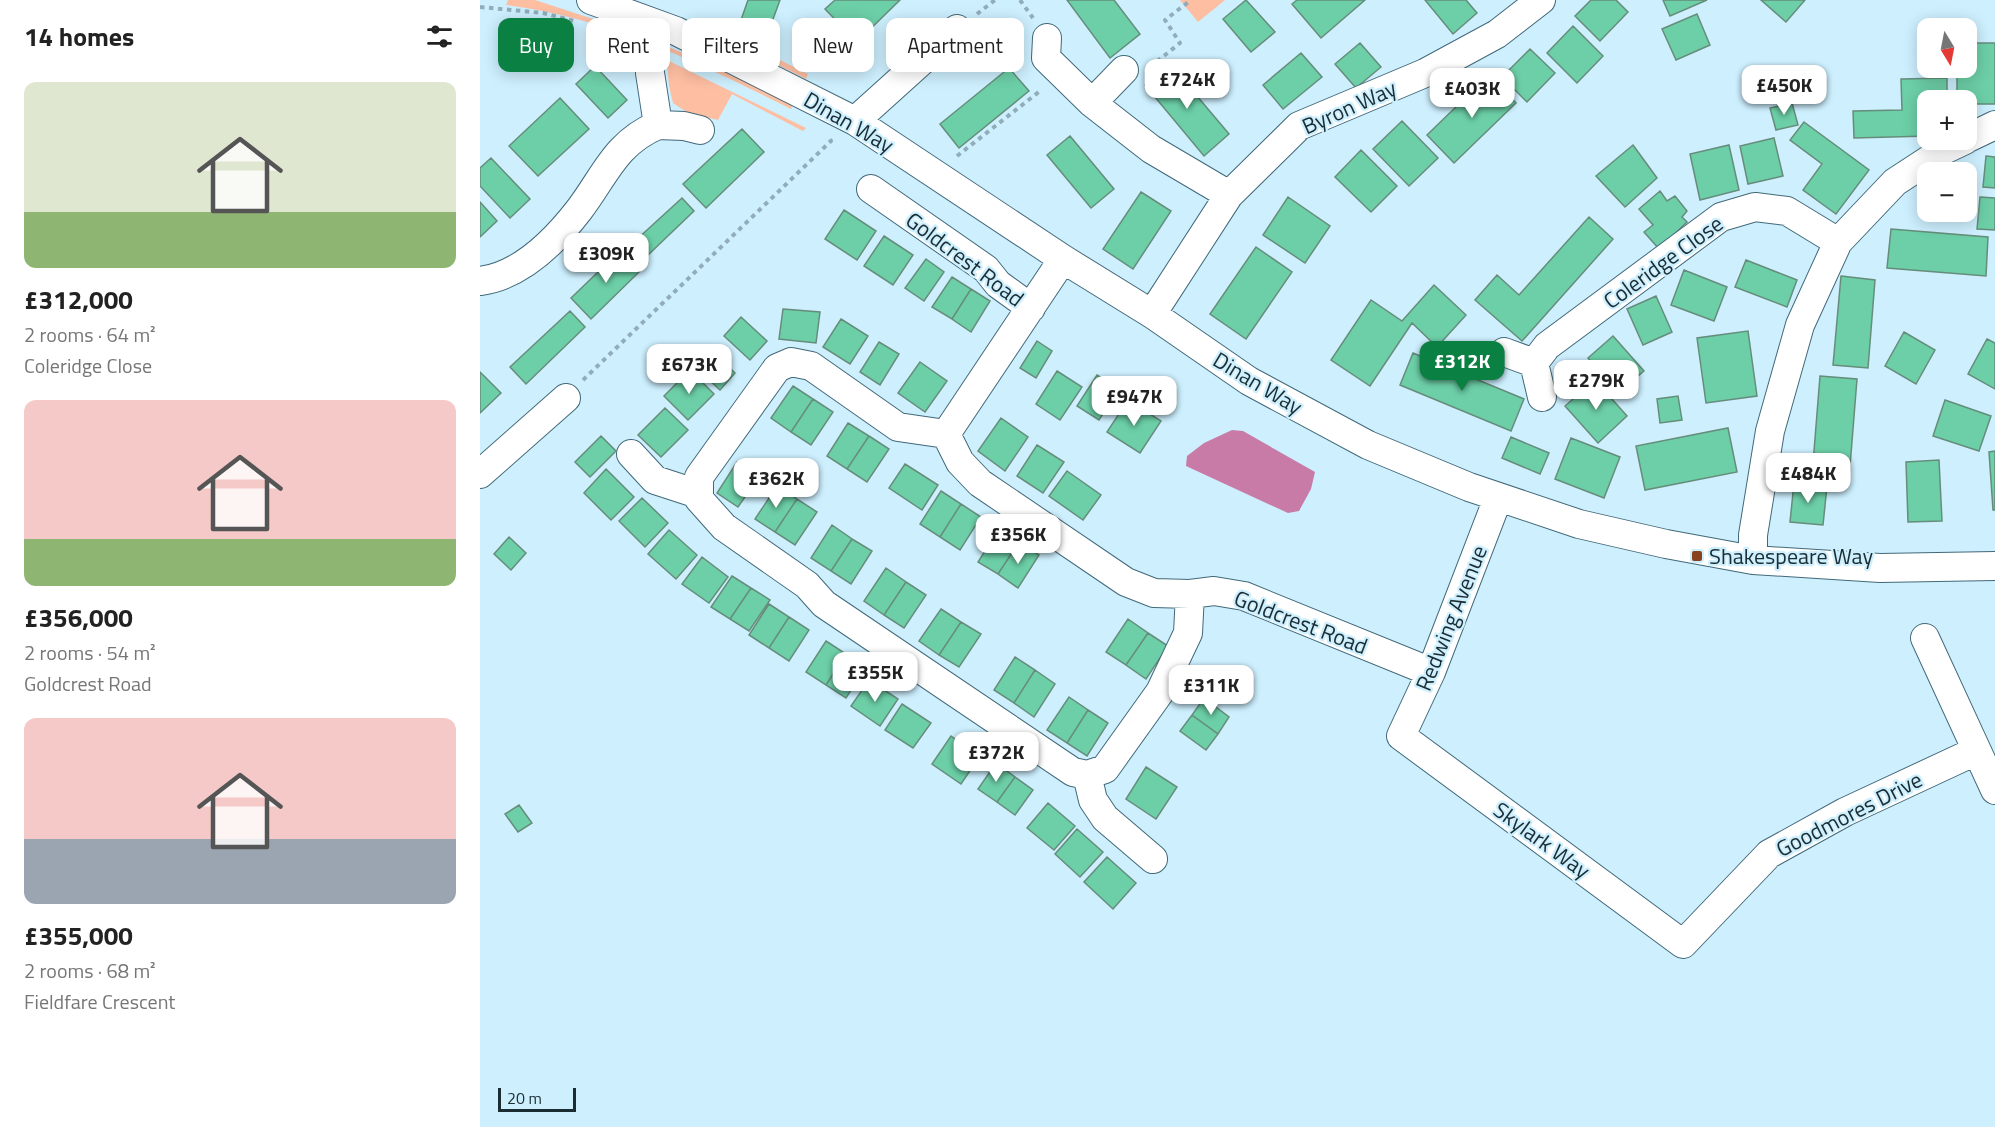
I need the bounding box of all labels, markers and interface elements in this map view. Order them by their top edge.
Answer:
text: 14 homes [24,17,134,56]
chip: Buy [498,18,574,72]
chip: Rent [586,18,670,72]
chip: Filters [682,18,780,72]
chip: New [792,18,874,72]
chip: Apartment [886,18,1024,72]
north arrow [1917,18,1977,78]
map controls [1917,18,1977,222]
icon: filters [423,20,456,53]
pin: £724K [1145,59,1229,110]
text: £724K [1159,63,1215,94]
pin: £450K [1742,65,1826,116]
pin: £403K [1430,68,1514,119]
text: £450K [1756,69,1812,100]
street label: Byron Way [1296,71,1402,143]
text: £403K [1444,72,1500,103]
street label: Dinan Way [798,82,901,162]
button: + [1917,90,1977,150]
icon: home [186,121,294,229]
button: − [1917,162,1977,222]
street label: Goldcrest Road [899,203,1031,315]
street label: Coleridge Close [1596,207,1730,317]
pin: £309K [564,233,648,284]
text: £309K [578,237,634,268]
text: £312,000 [24,280,133,319]
text: 2 rooms · 64 m² [24,319,156,350]
pin: £312K [1420,341,1504,392]
street label: Dinan Way [1207,343,1310,423]
pin: £673K [647,344,731,395]
text: £312K [1434,345,1490,376]
text: £673K [661,348,717,379]
text: Coleridge Close [24,350,152,381]
pin: £279K [1554,360,1638,411]
text: £279K [1568,364,1624,395]
pin: £947K [1092,376,1176,427]
text: £947K [1106,380,1162,411]
icon: home [186,439,294,547]
pin: £484K [1766,453,1850,504]
text: £484K [1780,457,1836,488]
pin: £362K [734,458,818,509]
text: £362K [748,462,804,493]
pin: £356K [976,514,1060,565]
text: £356K [990,518,1046,549]
place label: Shakespeare Way [1709,539,1873,573]
street label: Redwing Avenue [1406,540,1496,696]
marker: Shakespeare Way [1690,549,1704,563]
street label: Goldcrest Road [1229,581,1373,663]
text: £356,000 [24,598,133,637]
text: 2 rooms · 54 m² [24,637,156,668]
pin: £355K [833,652,917,703]
text: £355K [847,656,903,687]
pin: £311K [1169,665,1253,716]
text: Goldcrest Road [24,668,152,699]
text: £311K [1183,669,1239,700]
pin: £372K [954,732,1038,783]
text: £372K [968,736,1024,767]
icon: home [186,757,294,865]
street label: Goodmores Drive [1770,763,1928,865]
street label: Skylark Way [1486,793,1598,887]
text: £355,000 [24,916,133,955]
text: 2 rooms · 68 m² [24,955,156,986]
text: Fieldfare Crescent [24,986,175,1017]
scale bar [498,1085,576,1112]
text: 20 m [507,1086,542,1110]

